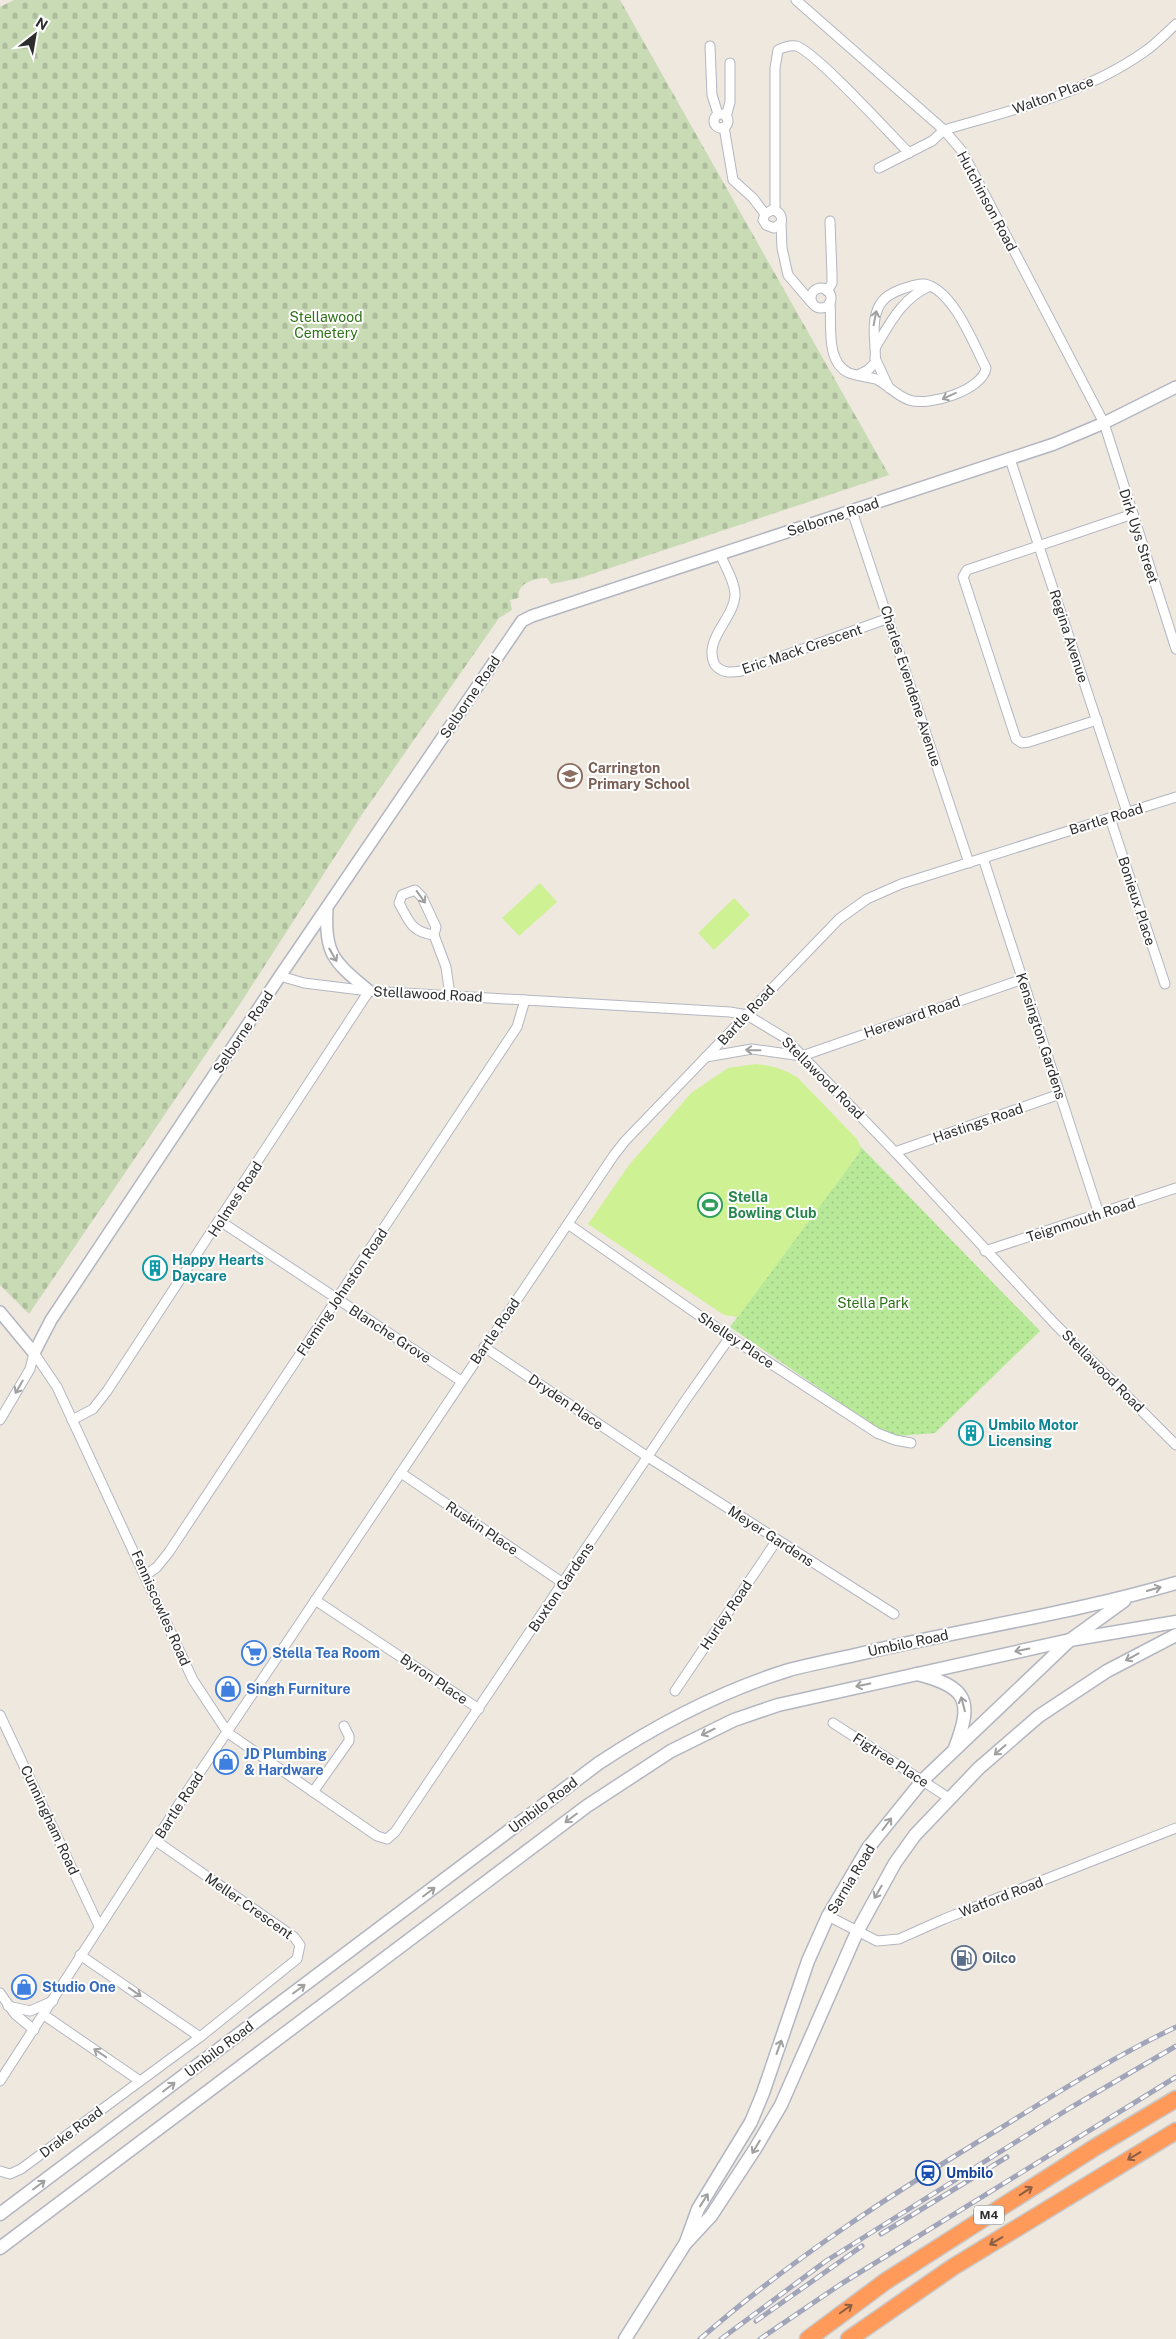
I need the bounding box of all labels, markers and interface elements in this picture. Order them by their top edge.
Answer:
north arrow [10,10,60,60]
text: N [33,14,51,34]
street label: Walton Place [1010,73,1096,117]
street label: Hutchinson Road [954,148,1020,254]
park label: Stellawood Cemetery [290,309,362,341]
one-way arrow [871,311,881,327]
one-way arrow [942,392,957,402]
street label: Dirk Uys Street [1116,487,1162,585]
street label: Selborne Road [785,495,881,539]
street label: Regina Avenue [1046,588,1092,685]
street label: Charles Evendene Avenue [877,604,945,769]
street label: Eric Mack Crescent [740,621,864,677]
street label: Selborne Road [437,653,503,741]
place label: Carrington Primary School [588,760,691,792]
school or university icon: Carrington Primary School [557,763,583,789]
street label: Bartle Road [1067,800,1145,838]
street label: Bonieux Place [1115,855,1159,948]
one-way arrow [415,890,426,903]
one-way arrow [329,948,339,962]
street label: Kensington Gardens [1013,971,1069,1101]
street label: Bartle Road [714,982,778,1048]
street label: Stellawood Road [373,983,483,1005]
street label: Selborne Road [210,988,276,1076]
street label: Hereward Road [862,993,962,1041]
street label: Stellawood Road [779,1034,867,1122]
one-way arrow [746,1045,762,1055]
street label: Hastings Road [931,1100,1025,1146]
street label: Holmes Road [205,1158,265,1240]
place label: Stella Bowling Club [728,1189,817,1221]
sports icon: Stella Bowling Club [697,1192,723,1218]
street label: Teignmouth Road [1024,1195,1138,1245]
street label: Fleming Johnston Road [293,1225,391,1359]
place label: Happy Hearts Daycare [172,1252,264,1284]
building icon: Happy Hearts Daycare [142,1255,168,1281]
street label: Bartle Road [467,1295,523,1367]
park label: Stella Park [837,1295,909,1311]
street label: Blanche Grove [346,1302,434,1366]
street label: Shelley Place [695,1309,777,1371]
street label: Stellawood Road [1059,1327,1147,1415]
street label: Dryden Place [526,1371,607,1433]
one-way arrow [14,1380,24,1394]
place label: Umbilo Motor Licensing [988,1417,1078,1449]
building icon: Umbilo Motor Licensing [958,1420,984,1446]
street label: Ruskin Place [443,1498,521,1558]
street label: Meyer Gardens [725,1502,817,1570]
street label: Buxton Gardens [525,1539,597,1635]
street label: Fenniscowles Road [128,1548,194,1668]
street label: Hurley Road [697,1577,755,1653]
one-way arrow [1146,1584,1162,1594]
street label: Umbilo Road [866,1627,950,1659]
supermarket icon: Stella Tea Room [241,1640,267,1666]
place label: Stella Tea Room [272,1645,380,1661]
one-way arrow [1014,1646,1030,1655]
street label: Byron Place [397,1651,471,1707]
one-way arrow [1125,1652,1140,1662]
shop icon: Singh Furniture [215,1676,241,1702]
place label: Singh Furniture [246,1681,351,1697]
one-way arrow [856,1681,872,1690]
one-way arrow [958,1697,967,1713]
one-way arrow [701,1728,716,1737]
street label: Figtree Place [850,1730,932,1790]
one-way arrow [993,1744,1006,1756]
place label: JD Plumbing & Hardware [244,1746,327,1778]
shop icon: JD Plumbing & Hardware [213,1749,239,1775]
street label: Cunningham Road [18,1763,82,1877]
street label: Bartle Road [152,1769,206,1841]
street label: Umbilo Road [505,1774,581,1836]
one-way arrow [565,1813,578,1824]
one-way arrow [882,1817,892,1831]
street label: Sarnia Road [824,1841,878,1917]
street label: Meller Crescent [202,1870,296,1942]
street label: Watford Road [957,1874,1045,1920]
one-way arrow [872,1885,882,1899]
one-way arrow [422,1886,435,1897]
fuel station icon: Oilco [951,1945,977,1971]
place label: Oilco [982,1950,1016,1966]
shop icon: Studio One [11,1974,37,2000]
place label: Studio One [42,1979,116,1995]
one-way arrow [292,1984,305,1995]
one-way arrow [128,1987,142,1997]
street label: Umbilo Road [181,2018,257,2080]
one-way arrow [775,2040,784,2056]
one-way arrow [93,2048,107,2058]
one-way arrow [162,2082,175,2093]
street label: Drake Road [36,2103,106,2161]
one-way arrow [750,2139,760,2153]
one-way arrow [1128,2152,1142,2162]
station icon: Umbilo [915,2160,941,2186]
place label: Umbilo [946,2165,993,2181]
one-way arrow [32,2179,45,2190]
one-way arrow [1019,2186,1033,2196]
one-way arrow [699,2193,709,2207]
road number: M4 [974,2206,1004,2224]
one-way arrow [990,2237,1004,2247]
one-way arrow [839,2304,853,2314]

